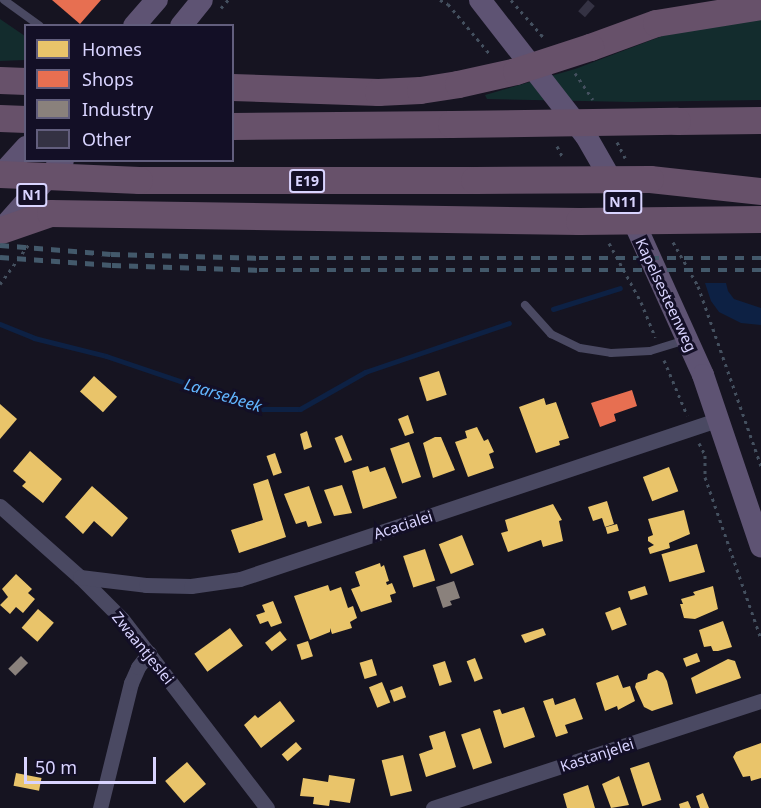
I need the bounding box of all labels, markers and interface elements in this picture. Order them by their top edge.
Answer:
legend [24,24,234,162]
text: Homes [82,37,142,61]
text: Shops [82,67,134,91]
text: Industry [82,97,153,121]
text: Other [82,127,131,151]
road number: E19 [289,170,325,192]
road number: N1 [15,184,48,206]
road number: N11 [602,191,644,213]
street label: Kapelsesteenweg [632,235,700,355]
water label: Laarsebeek [182,374,264,416]
street label: Acacialei [371,507,435,543]
street label: Zwaantjeslei [108,608,178,688]
street label: Kastanjelei [558,735,636,775]
scale bar [27,745,159,783]
text: 50 m [35,755,77,779]

